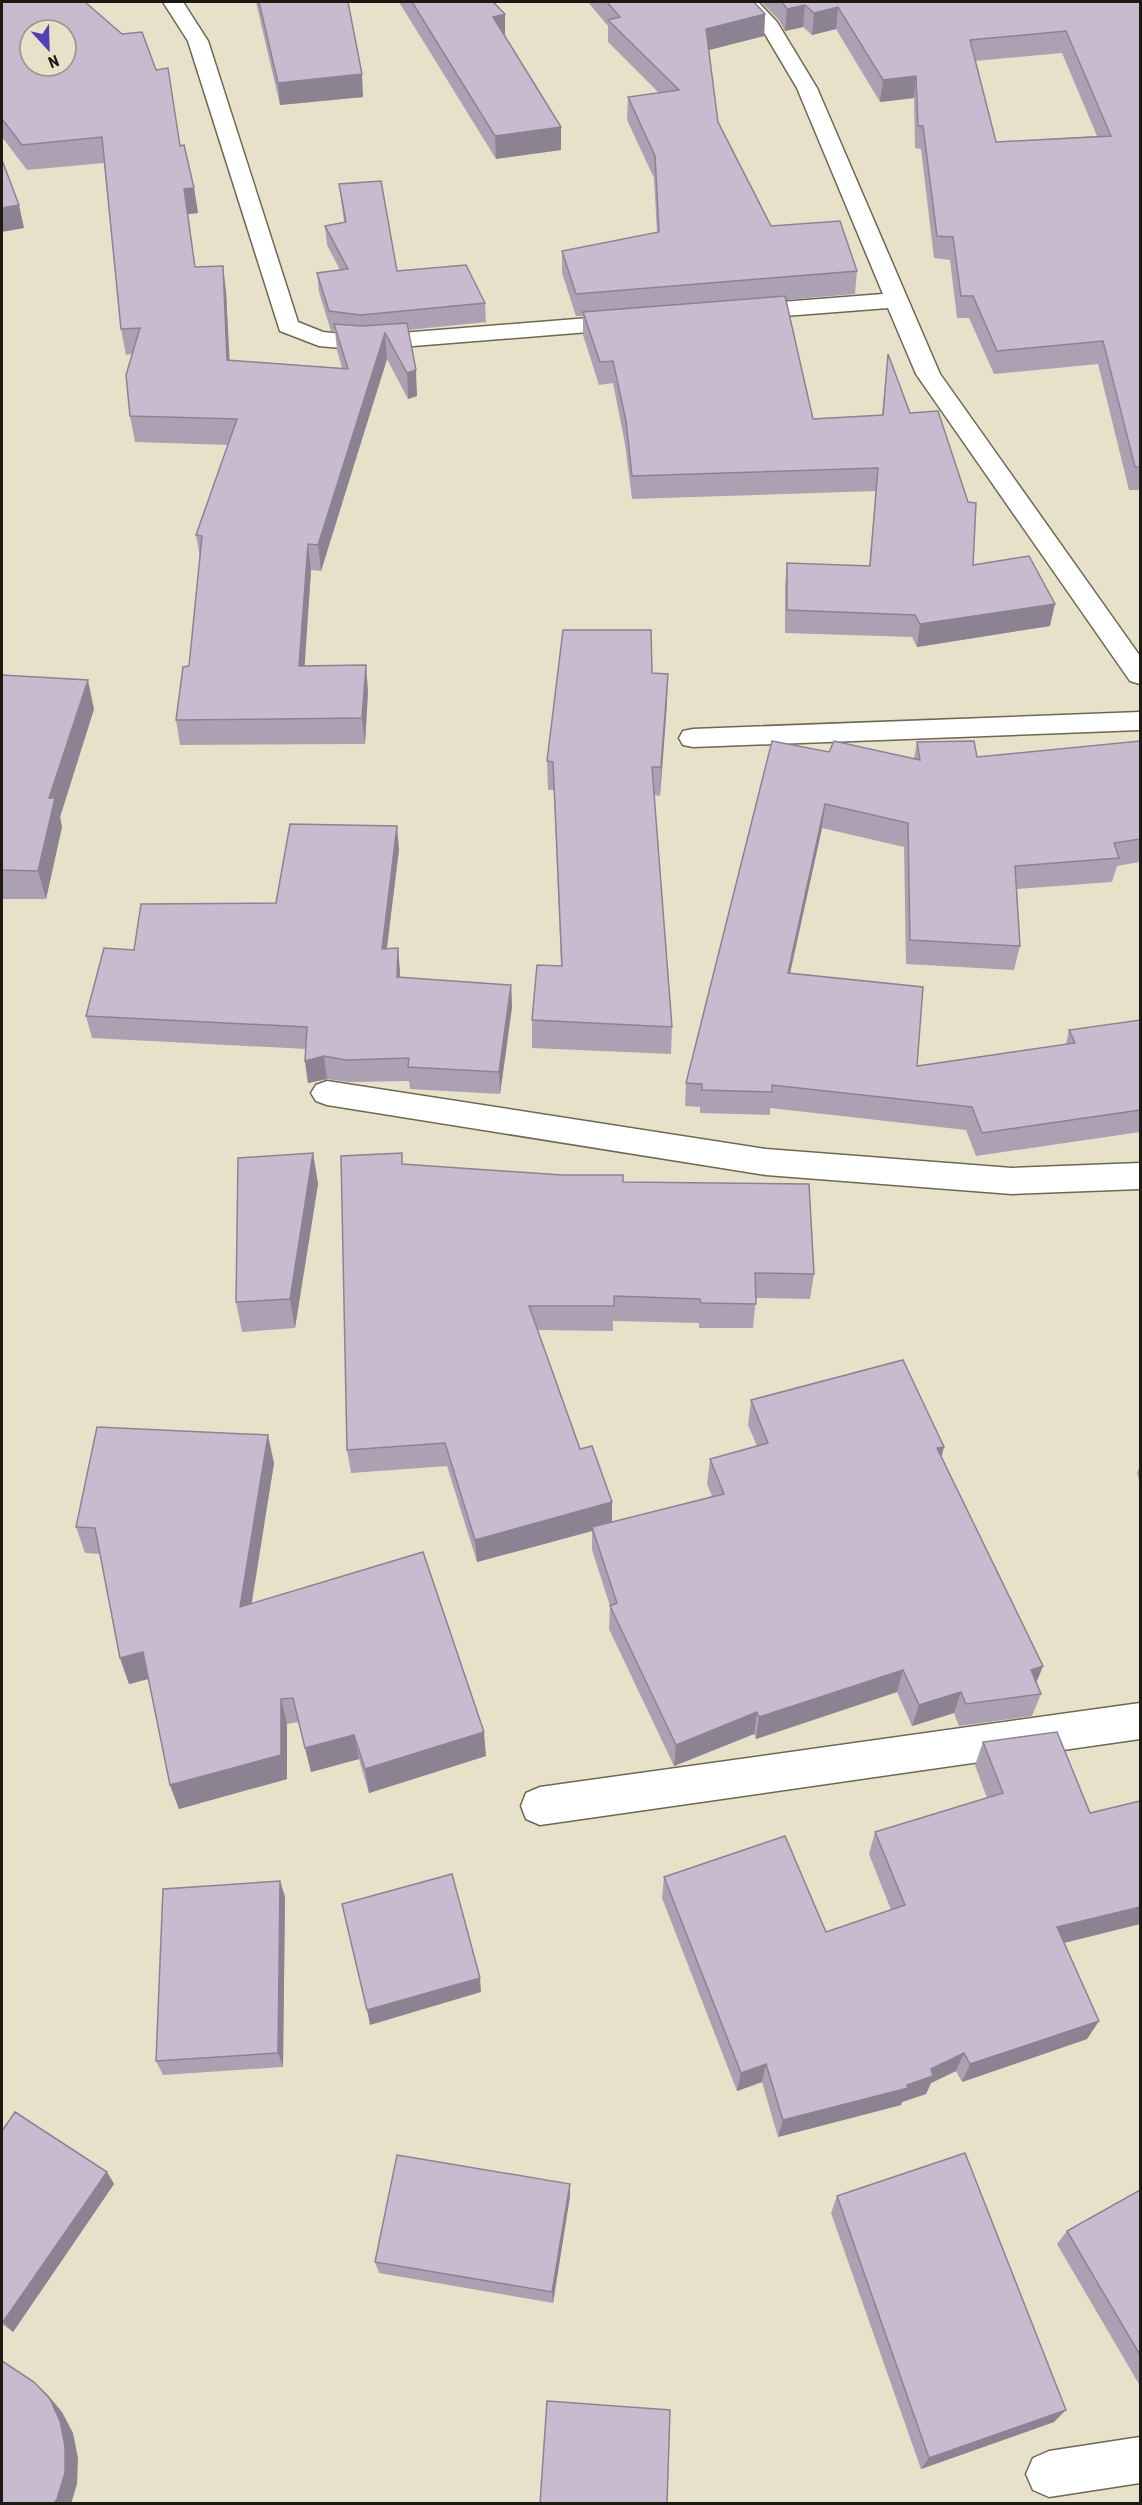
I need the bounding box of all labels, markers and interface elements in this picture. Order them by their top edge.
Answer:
north arrow [18,18,78,78]
text: N [45,51,62,72]

